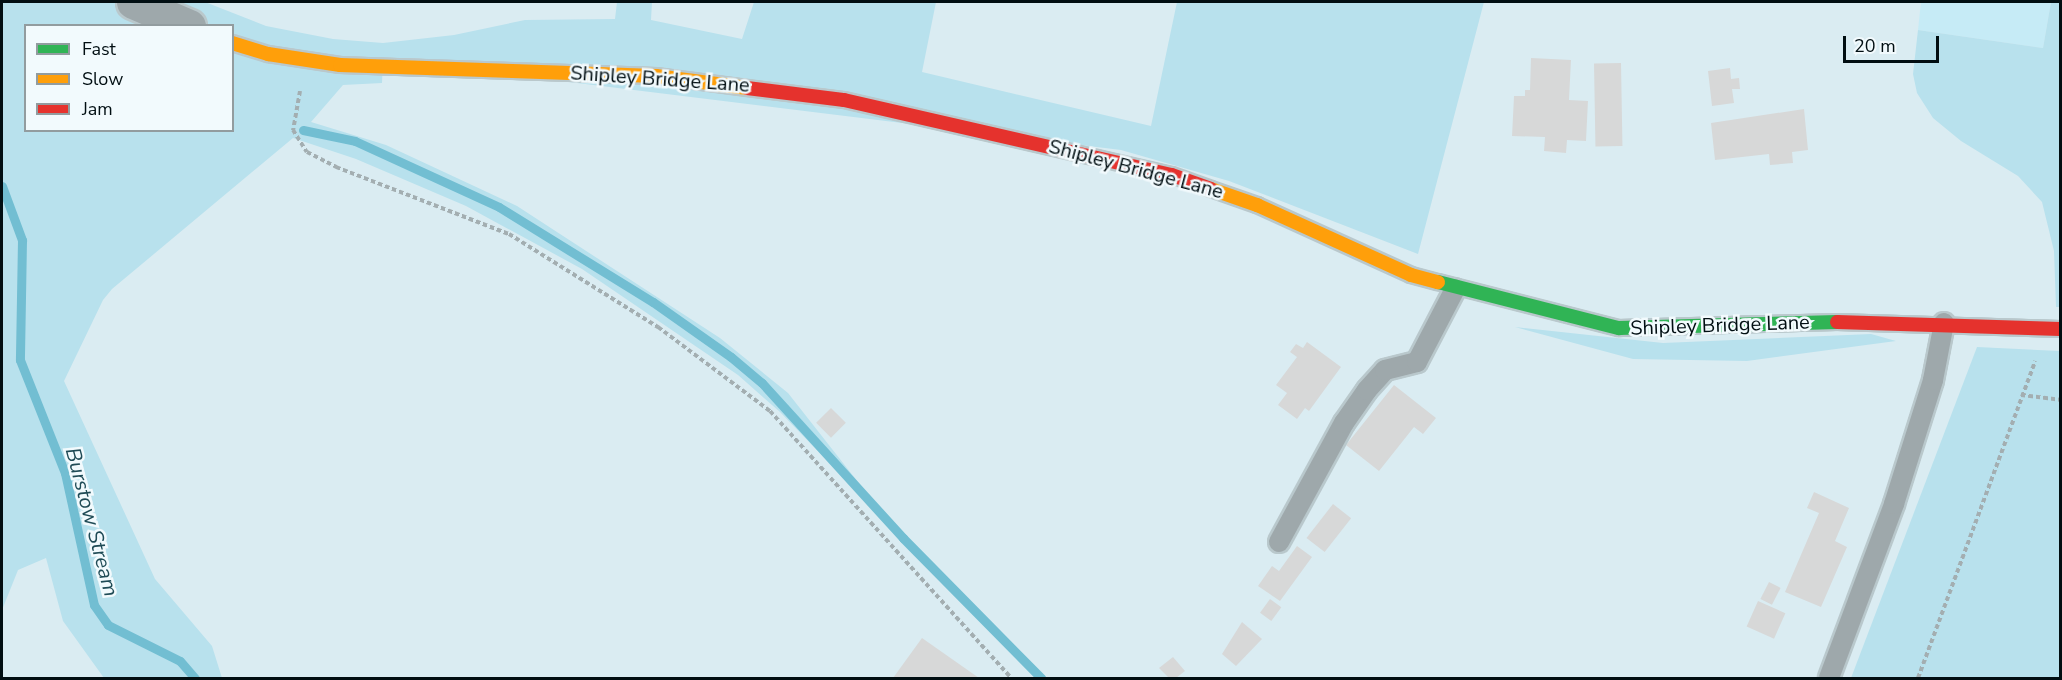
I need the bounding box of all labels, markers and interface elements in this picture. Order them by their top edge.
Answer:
legend [24,24,234,132]
scale bar [1846,24,1942,62]
text: 20 m [1854,34,1896,58]
text: Fast [82,37,116,61]
street label: Shipley Bridge Lane [570,61,750,97]
text: Slow [82,67,123,91]
text: Jam [82,97,113,121]
street label: Shipley Bridge Lane [1046,134,1226,204]
street label: Shipley Bridge Lane [1630,310,1810,340]
water label: Burstow Stream [60,445,124,599]

